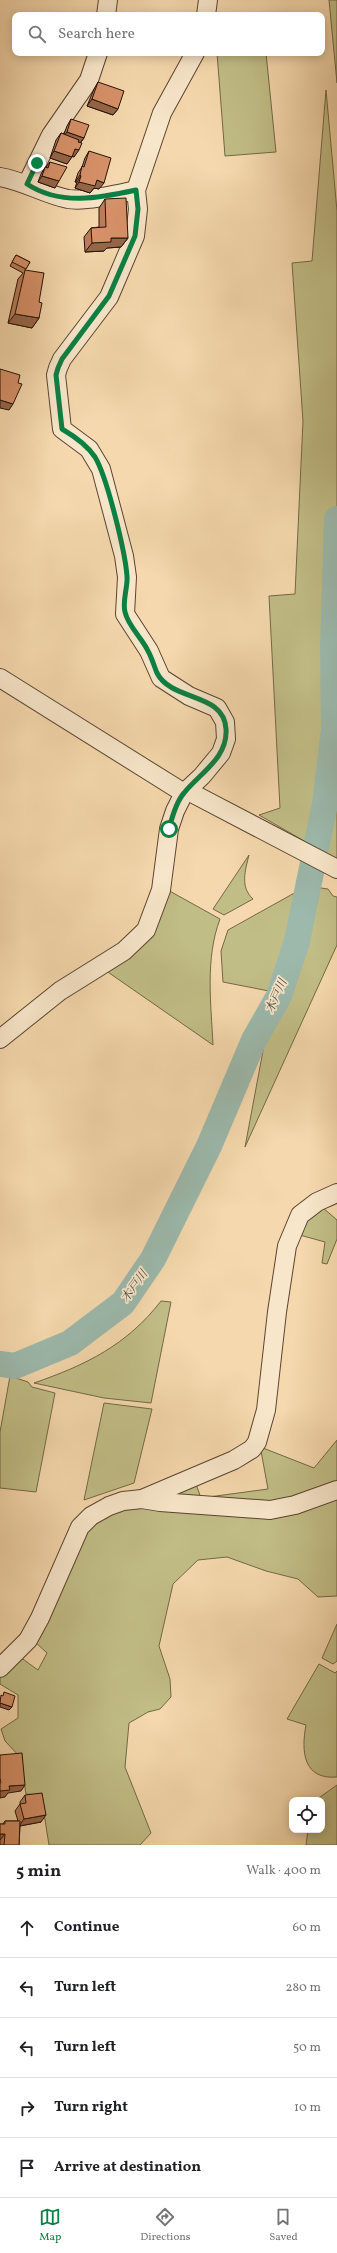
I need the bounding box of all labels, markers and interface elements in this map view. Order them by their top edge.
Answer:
search box [12,12,325,56]
icon: search [26,23,48,45]
text: Search here [58,24,135,45]
route end [28,154,46,172]
route start [160,820,178,838]
water label: 木戸川 [262,975,292,1016]
water label: 木戸川 [118,1266,153,1306]
map controls [289,1797,325,1833]
button: locate [289,1797,325,1833]
text: 5 min [16,1860,61,1883]
text: Walk · 400 m [246,1862,321,1880]
icon: ahead [16,1917,38,1939]
text: Continue [54,1917,119,1938]
text: 60 m [293,1919,321,1937]
icon: left [16,1977,38,1999]
text: Turn left [54,1977,116,1998]
text: 280 m [285,1979,321,1997]
icon: left [16,2037,38,2059]
text: Turn left [54,2037,116,2058]
text: 50 m [293,2039,321,2057]
icon: right [16,2097,38,2119]
text: Turn right [54,2097,128,2118]
text: 10 m [294,2099,321,2117]
icon: arrive [16,2157,38,2179]
text: Arrive at destination [54,2157,201,2178]
tab: Map [39,2206,61,2245]
tab: Directions [140,2206,191,2245]
tab: Saved [269,2206,298,2245]

